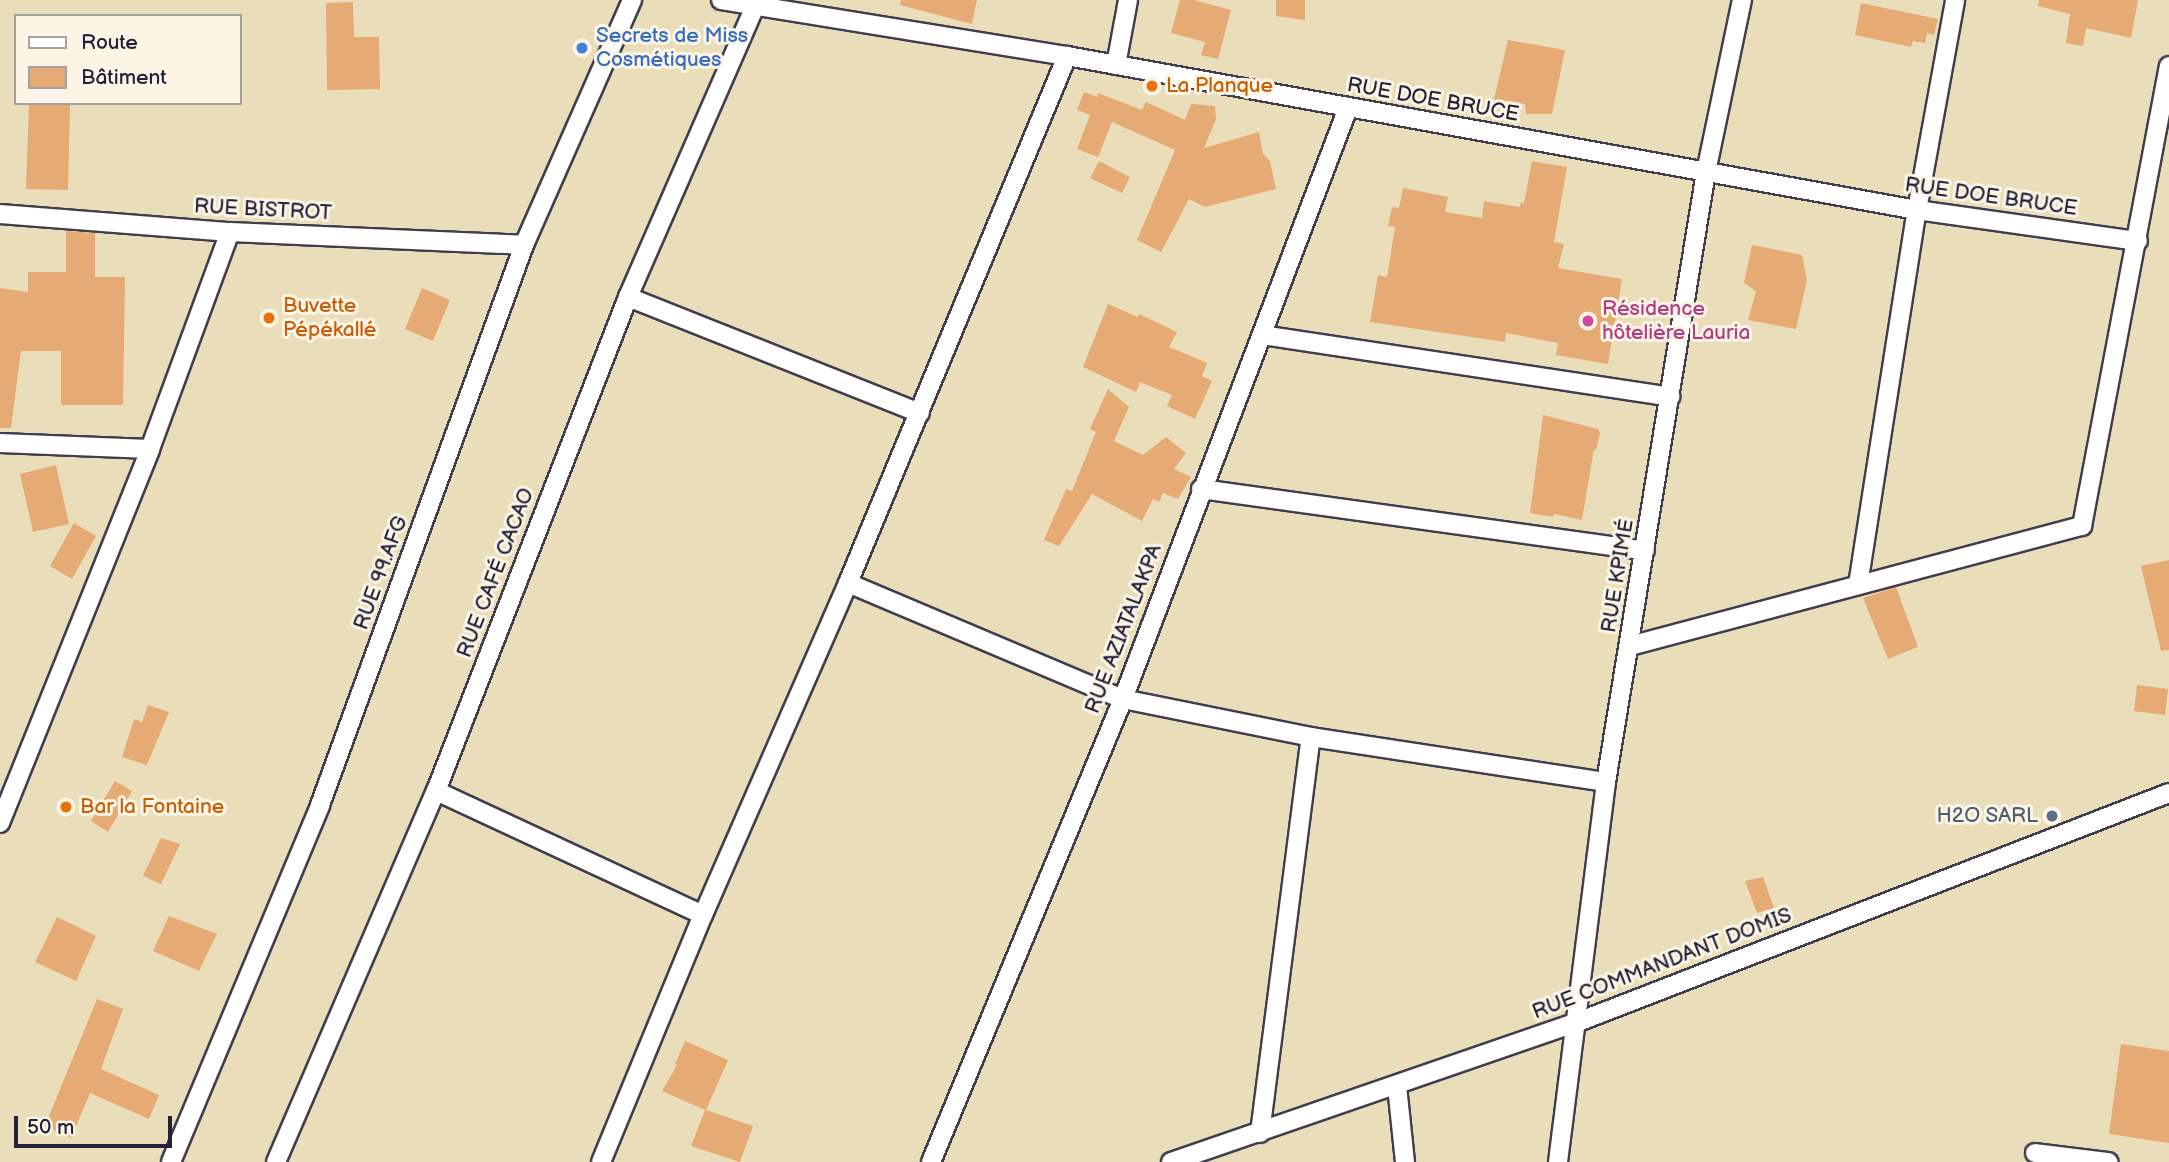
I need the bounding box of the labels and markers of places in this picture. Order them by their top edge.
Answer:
place label: Secrets de Miss Cosmétiques [596,23,748,73]
marker: Secrets de Miss Cosmétiques [574,40,590,56]
place label: La Planque [1166,73,1273,99]
marker: La Planque [1144,78,1160,94]
place label: Buvette Pépékallé [283,293,377,343]
place label: Résidence hôtelière Lauria [1602,296,1750,346]
marker: Buvette Pépékallé [261,310,277,326]
marker: Résidence hôtelière Lauria [1580,313,1596,329]
place label: Bar la Fontaine [80,794,224,820]
marker: Bar la Fontaine [58,799,74,815]
place label: H2O SARL [1936,803,2038,829]
marker: H2O SARL [2044,808,2060,824]

